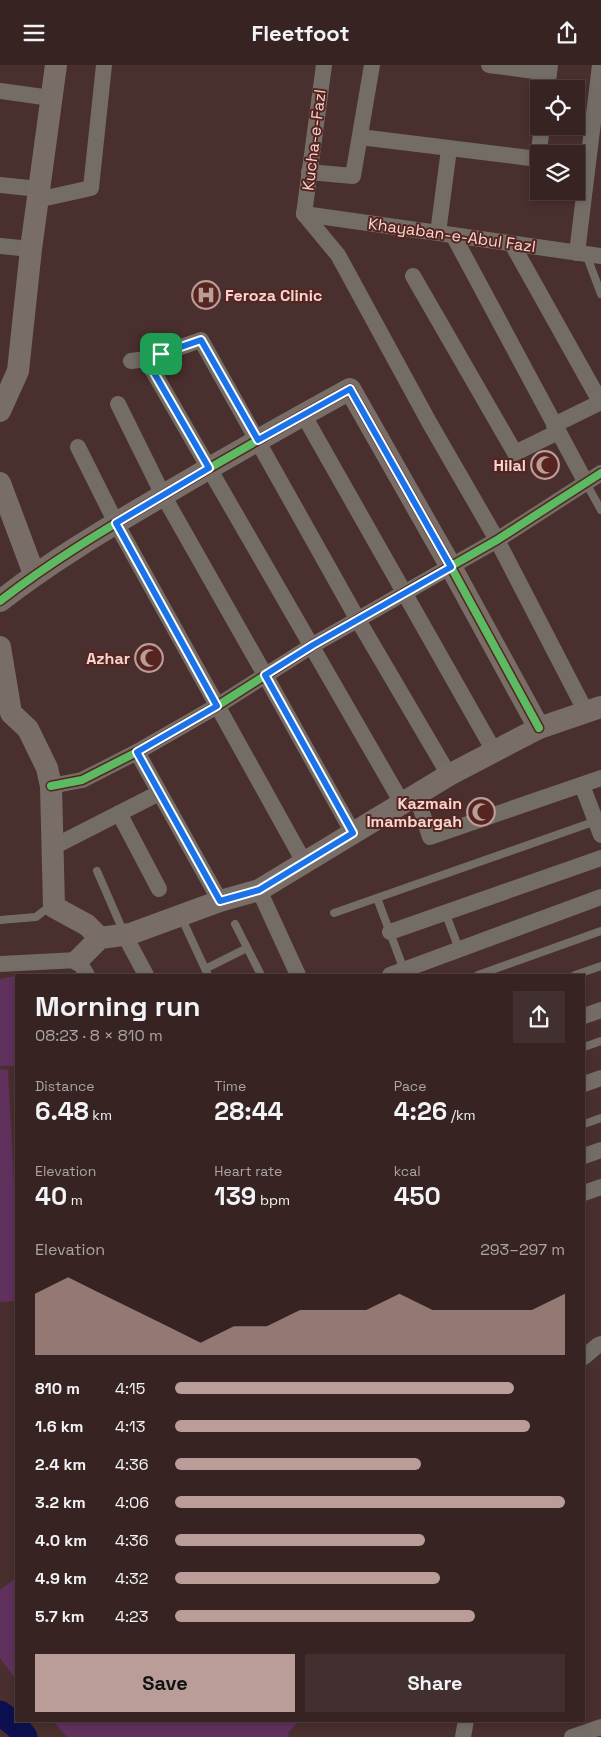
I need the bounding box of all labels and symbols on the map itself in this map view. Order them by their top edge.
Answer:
street label: Kucha-e-Fazl [297,88,331,192]
street label: Khayaban-e-Abul Fazl [367,213,537,257]
hospital icon: Feroza Clinic [191,280,221,310]
place label: Feroza Clinic [225,285,322,306]
pin [140,333,182,375]
mosque icon: Hilal [530,450,560,480]
place label: Hilal [493,455,526,476]
mosque icon: Azhar [134,643,164,673]
place label: Azhar [86,648,130,669]
place label: Kazmain Imambargah [366,793,462,832]
mosque icon: Kazmain Imambargah [466,797,496,827]

